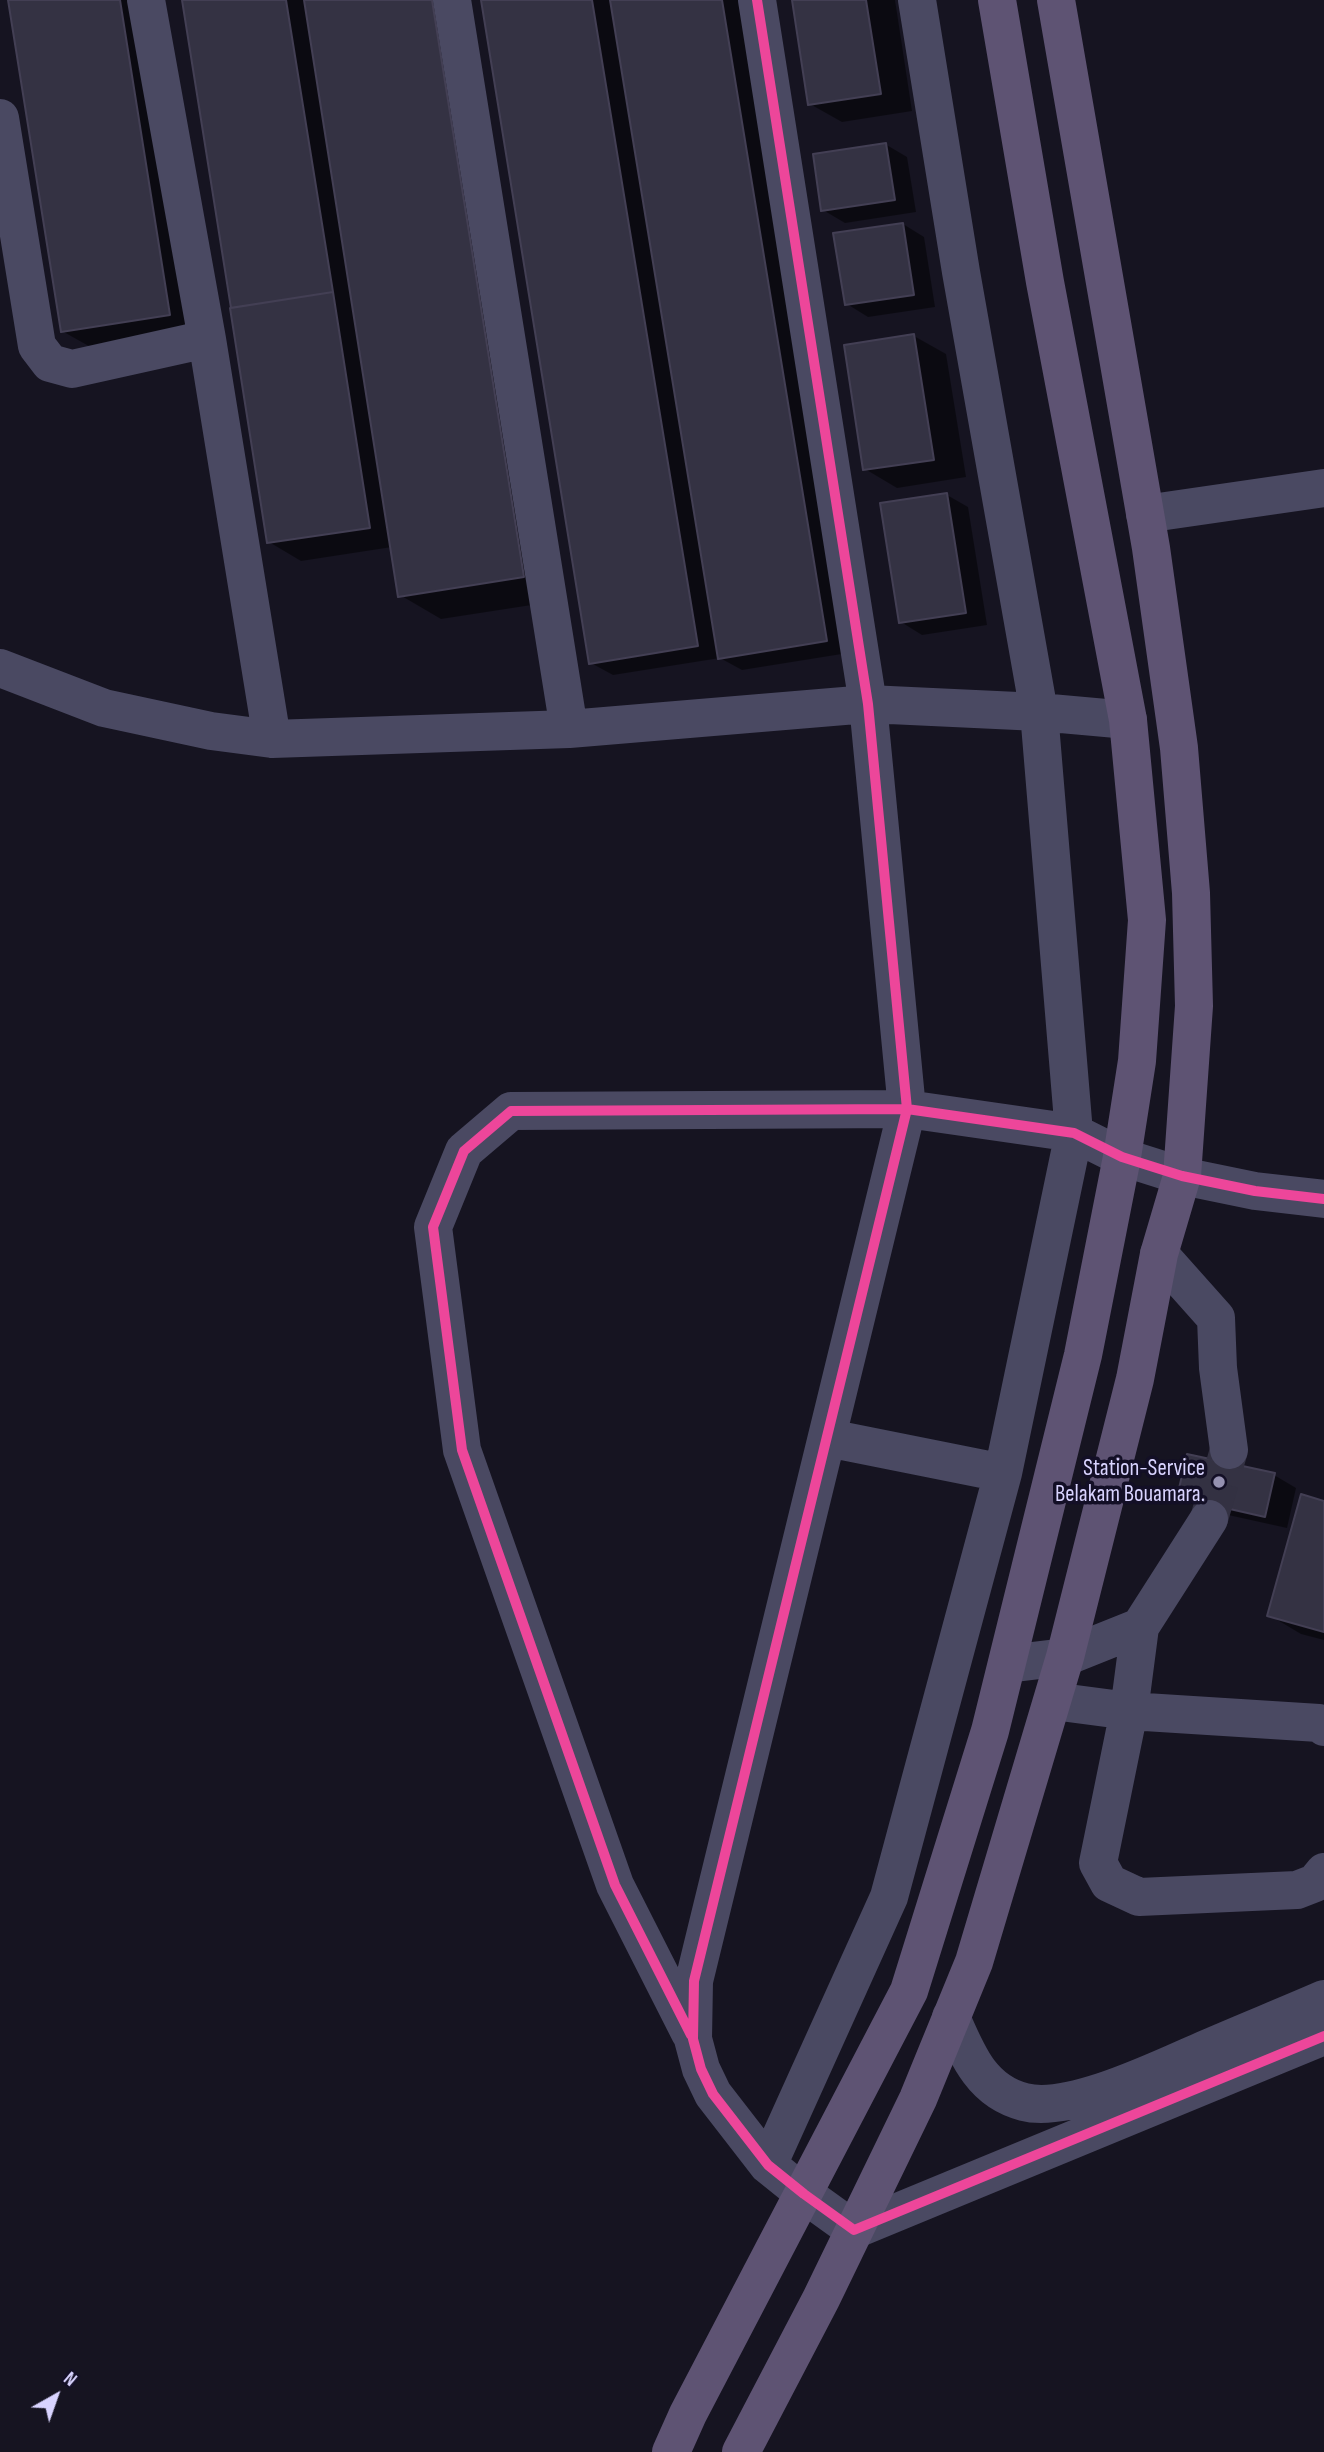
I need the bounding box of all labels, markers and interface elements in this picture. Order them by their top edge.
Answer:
place label: Station-Service Belakam Bouamara. [1055,1455,1205,1509]
marker: Station-Service Belakam Bouamara. [1211,1474,1227,1490]
north arrow [21,2361,91,2431]
text: N [59,2367,81,2392]

